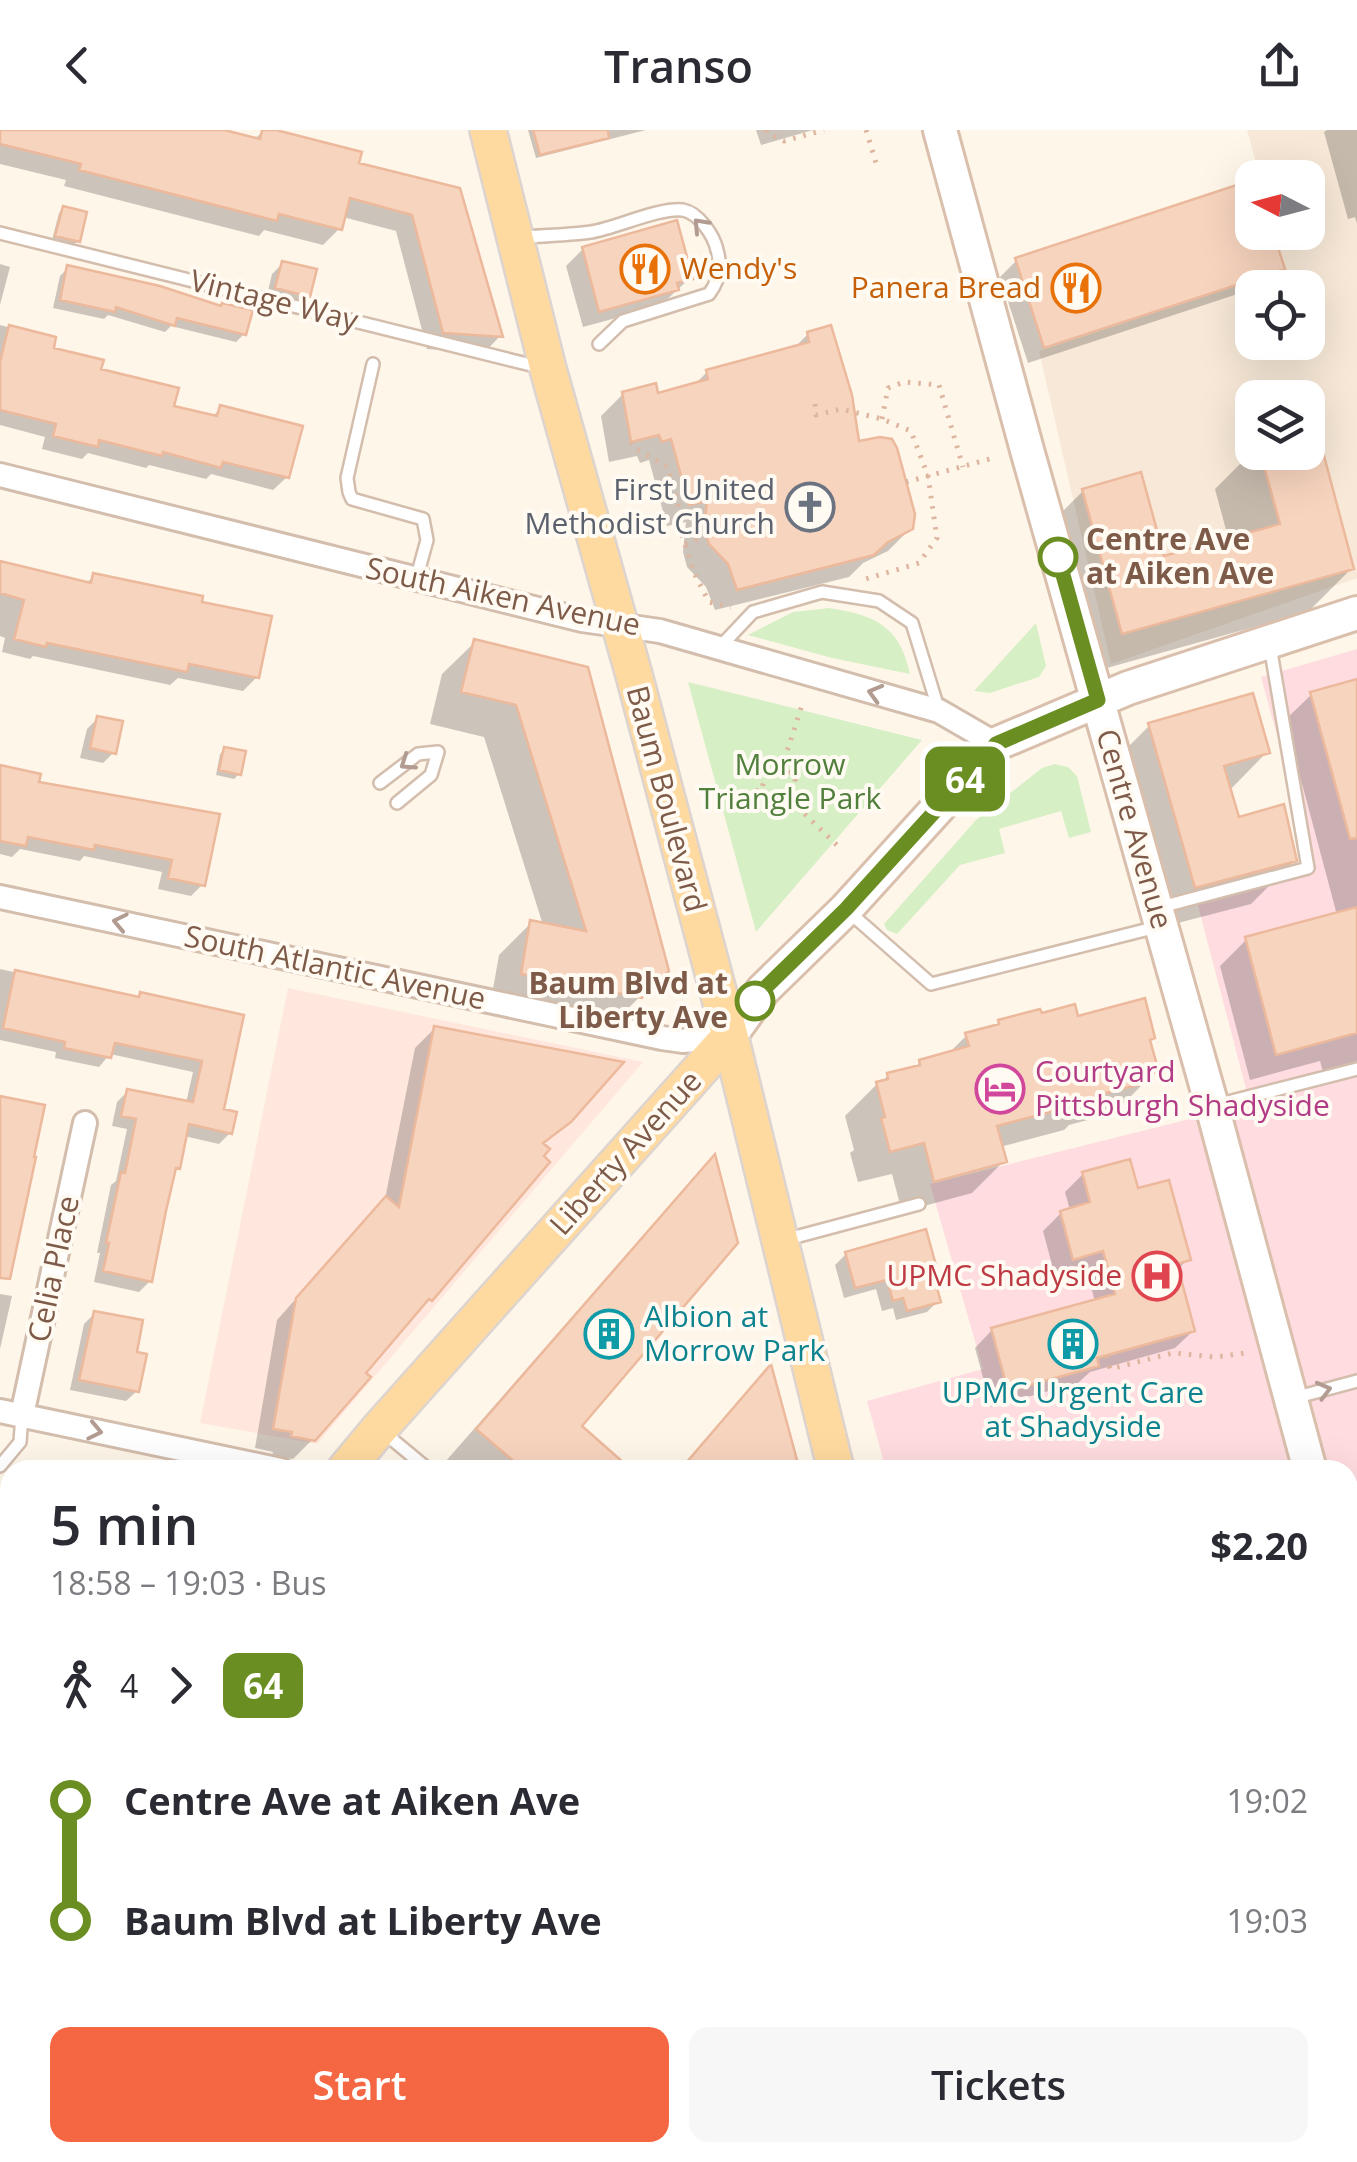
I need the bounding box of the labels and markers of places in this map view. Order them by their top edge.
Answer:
restaurant icon: Wendy's [619,243,671,295]
place label: Wendy's [680,247,797,288]
restaurant icon: Panera Bread [1050,262,1102,314]
place label: Panera Bread [851,266,1041,307]
place label: First United Methodist Church [525,468,775,543]
church icon: First United Methodist Church [784,481,836,533]
place label: Centre Ave at Aiken Ave [1086,518,1274,593]
marker: Centre Ave at Aiken Ave [1039,538,1077,576]
place label: Baum Blvd at Liberty Ave [528,962,728,1037]
marker: Baum Blvd at Liberty Ave [736,982,774,1020]
place label: Courtyard Pittsburgh Shadyside [1035,1050,1330,1125]
hotel icon: Courtyard Pittsburgh Shadyside [974,1063,1026,1115]
hospital icon: UPMC Shadyside [1131,1250,1183,1302]
place label: UPMC Shadyside [886,1254,1122,1295]
place label: Albion at Morrow Park [644,1295,826,1370]
building icon: Albion at Morrow Park [583,1308,635,1360]
building icon: UPMC Urgent Care at Shadyside [1047,1318,1099,1370]
place label: UPMC Urgent Care at Shadyside [942,1371,1204,1446]

